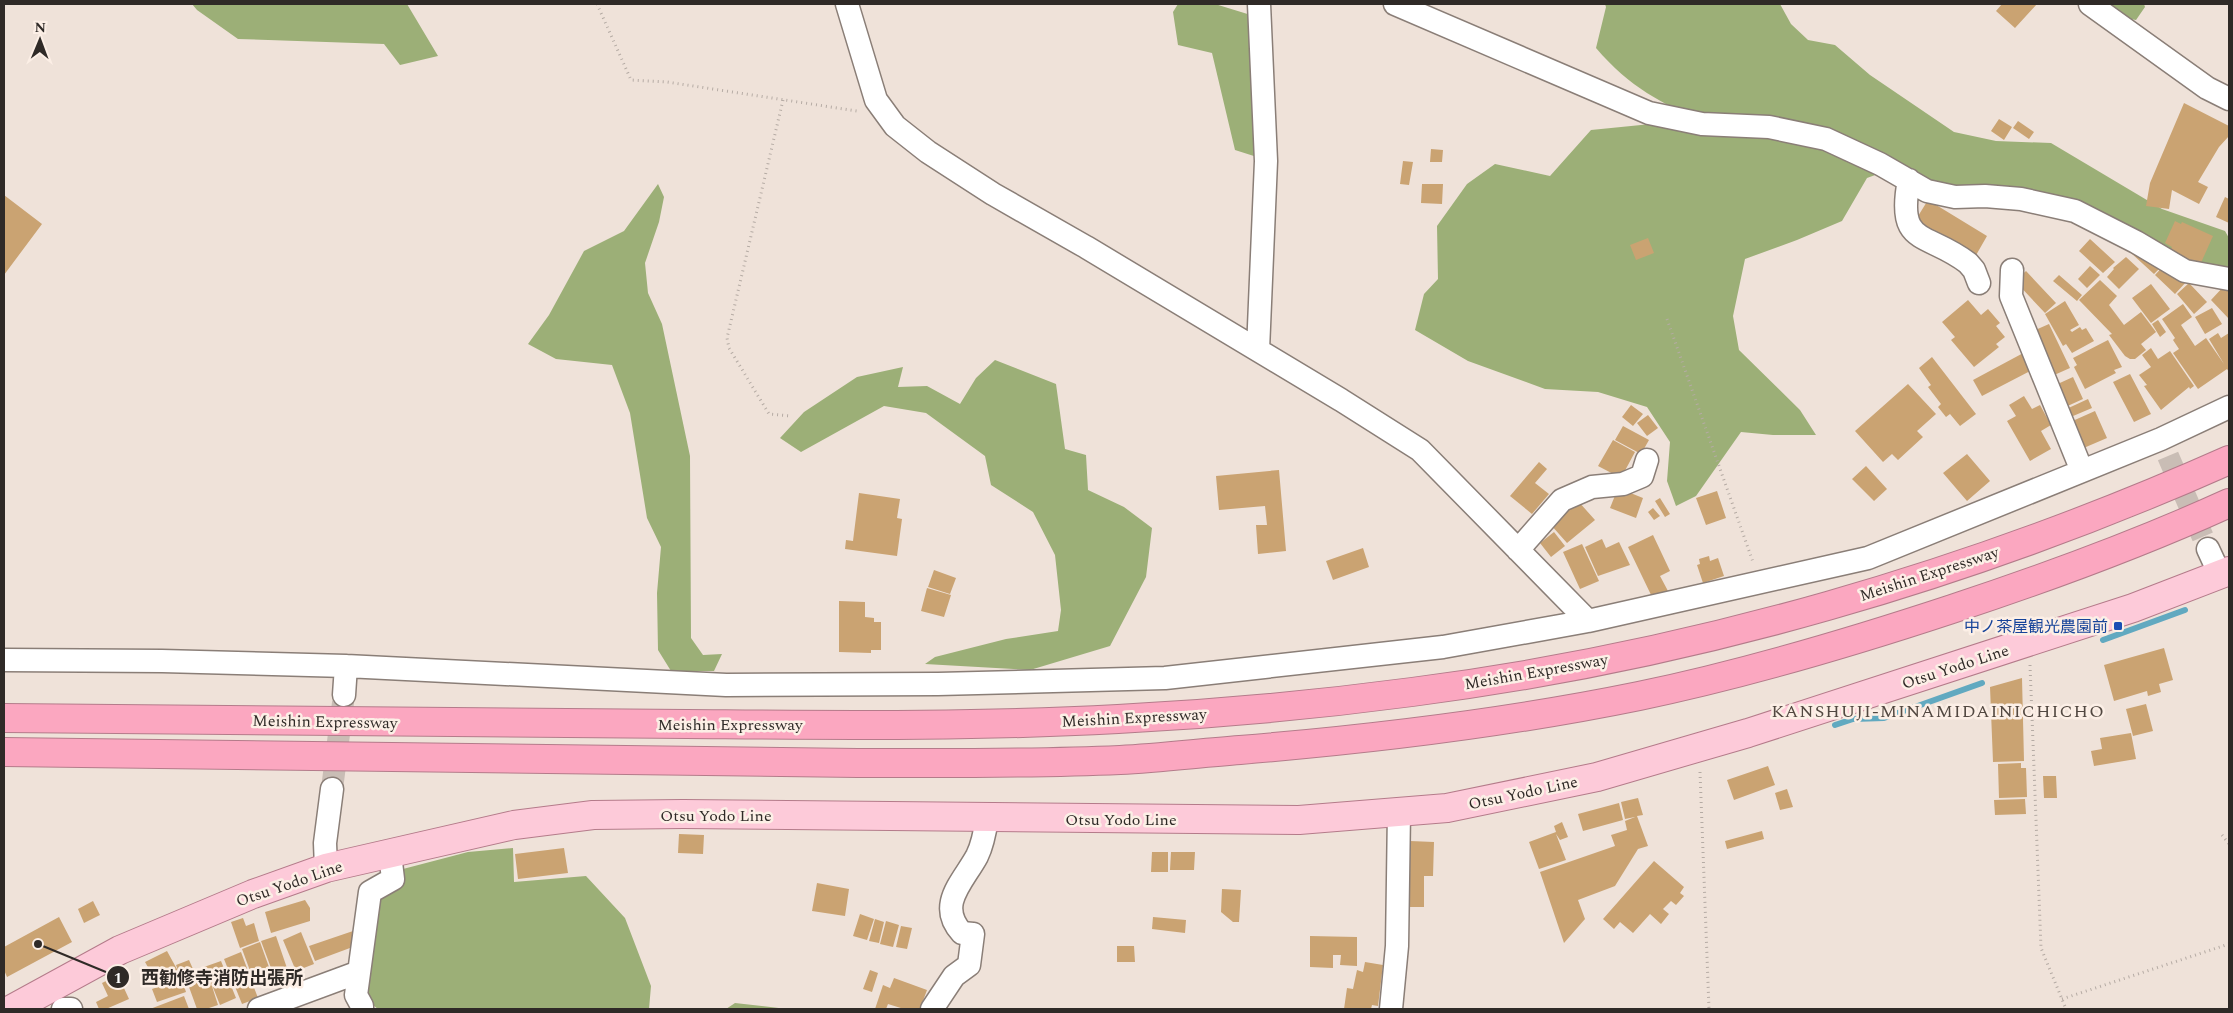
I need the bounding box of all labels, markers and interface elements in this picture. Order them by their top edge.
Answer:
north arrow [15,15,65,65]
text: N [34,17,46,38]
street label: Meishin Expressway [1857,540,2003,608]
place label: 中ノ茶屋観光農園前 [1964,615,2108,639]
marker: 中ノ茶屋観光農園前 [2112,620,2124,632]
street label: Otsu Yodo Line [1899,638,2012,696]
street label: Meishin Expressway [1463,647,1611,696]
district label: KANSHUJI-MINAMIDAINICHICHO [1771,698,2105,725]
street label: Meishin Expressway [1061,702,1209,734]
street label: Meishin Expressway [252,709,399,735]
street label: Meishin Expressway [657,713,804,737]
street label: Otsu Yodo Line [1466,770,1580,816]
street label: Otsu Yodo Line [660,804,772,828]
street label: Otsu Yodo Line [1065,808,1177,832]
street label: Otsu Yodo Line [233,854,346,913]
callout: 西勧修寺消防出張所 [106,961,313,994]
text: 西勧修寺消防出張所 [141,965,303,992]
text: 1 [114,967,122,990]

